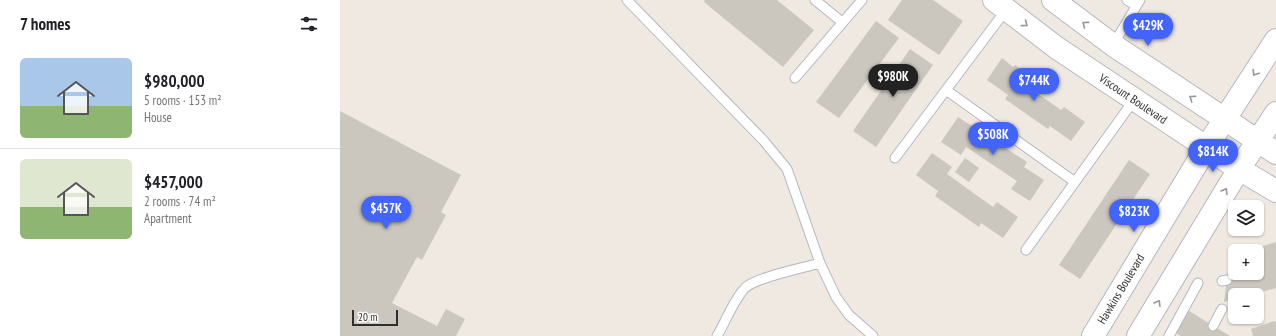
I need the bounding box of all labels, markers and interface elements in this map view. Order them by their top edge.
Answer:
text: 7 homes [20,13,71,35]
icon: filters [298,13,320,35]
pin: $429K [1120,13,1176,47]
text: $429K [1132,17,1164,34]
one-way arrow [1020,19,1027,26]
one-way arrow [1083,22,1090,29]
pin: $980K [865,64,921,98]
text: $980K [877,68,909,85]
pin: $744K [1006,68,1062,102]
one-way arrow [1253,69,1260,76]
text: $980,000 [144,70,205,92]
street label: Viscount Boulevard [1095,70,1170,127]
text: $744K [1018,72,1050,89]
icon: home [52,74,100,122]
text: 5 rooms · 153 m² [144,92,222,109]
one-way arrow [1189,95,1196,103]
text: House [144,109,172,126]
pin: $508K [965,122,1021,156]
text: $508K [977,126,1009,143]
pin: $814K [1185,139,1241,173]
text: $814K [1197,143,1229,160]
text: $457,000 [144,171,203,193]
icon: home [52,175,100,223]
one-way arrow [1221,188,1228,195]
text: 2 rooms · 74 m² [144,193,216,210]
pin: $457K [358,196,414,230]
pin: $823K [1106,199,1162,233]
text: $457K [370,200,402,217]
map controls [1228,200,1264,324]
button: layers [1228,200,1264,236]
text: $823K [1118,203,1150,220]
text: Apartment [144,210,192,227]
button: + [1228,244,1264,280]
street label: Hawkins Boulevard [1094,251,1147,326]
button: − [1228,288,1264,324]
one-way arrow [1153,300,1161,307]
scale bar [352,308,398,327]
text: 20 m [358,310,377,324]

